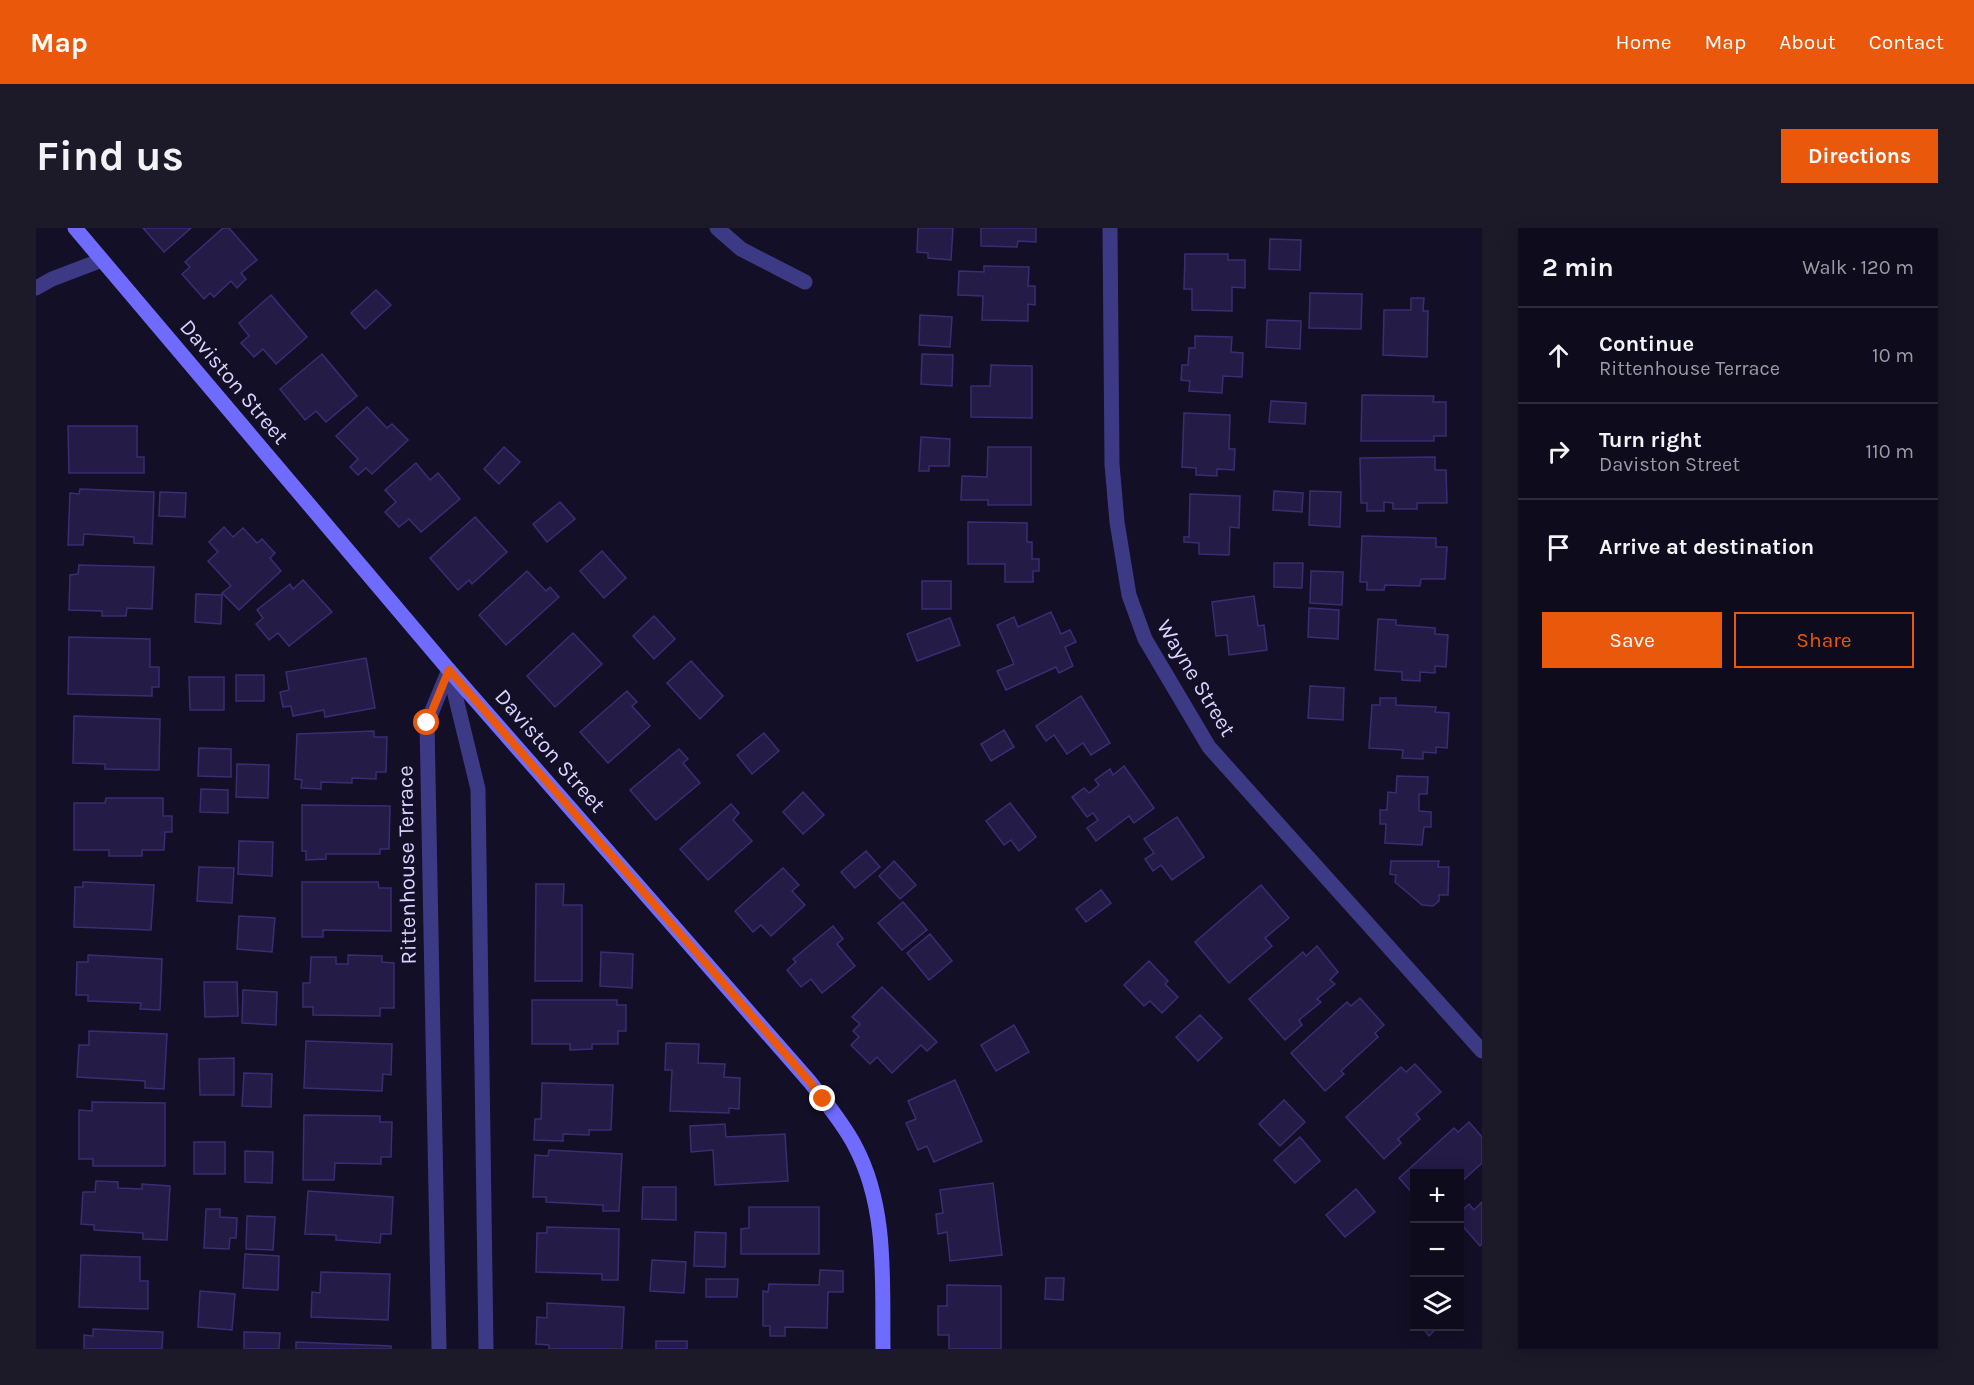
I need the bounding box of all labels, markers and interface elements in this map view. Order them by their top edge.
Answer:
text: Map [30,26,88,59]
text: Home [1616,30,1672,54]
text: Map [1705,30,1746,54]
text: About [1779,30,1836,54]
text: Contact [1869,30,1944,54]
button: Directions [1781,129,1938,183]
text: Find us [36,131,184,181]
text: 2 min [1542,252,1614,283]
text: Walk · 120 m [1802,256,1914,279]
street label: Daviston Street [174,314,294,450]
text: Continue [1599,331,1694,357]
icon: ahead [1542,339,1575,372]
text: 10 m [1872,344,1914,367]
text: Rittenhouse Terrace [1599,357,1780,380]
text: Turn right [1599,427,1702,453]
icon: right [1542,435,1575,468]
text: 110 m [1865,440,1914,463]
text: Daviston Street [1599,453,1740,476]
icon: arrive [1542,531,1575,564]
text: Arrive at destination [1599,534,1814,560]
button: Save [1542,612,1722,668]
button: Share [1734,612,1914,668]
street label: Wayne Street [1151,615,1241,741]
street label: Daviston Street [489,684,611,818]
route start [413,709,439,735]
street label: Rittenhouse Terrace [392,765,422,965]
route end [809,1085,835,1111]
map controls [1410,1169,1464,1331]
button: + [1410,1169,1464,1223]
button: − [1410,1223,1464,1277]
button: layers [1410,1277,1464,1331]

